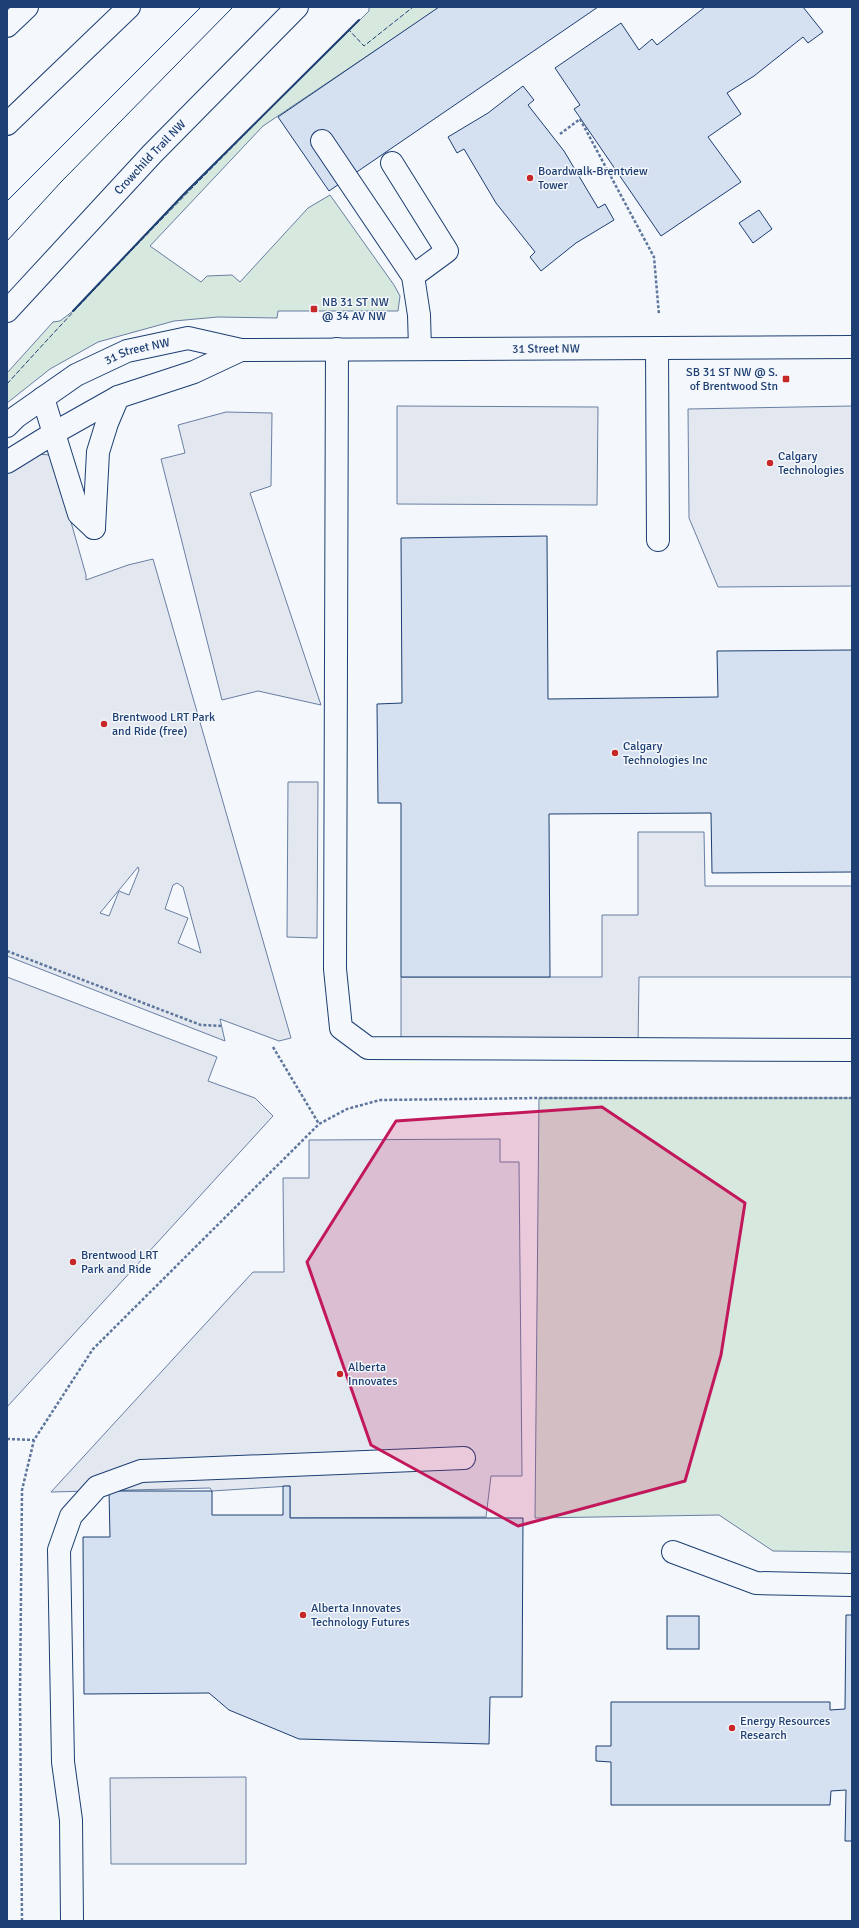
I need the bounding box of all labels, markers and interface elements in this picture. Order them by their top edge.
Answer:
street label: Crowchild Trail NW [111,117,189,198]
place label: Boardwalk-Brentview Tower [538,164,648,193]
marker: Boardwalk-Brentview Tower [525,173,535,183]
place label: NB 31 ST NW @ 34 AV NW [322,295,389,324]
marker: NB 31 ST NW @ 34 AV NW [309,304,319,314]
street label: 31 Street NW [102,335,171,369]
street label: 31 Street NW [512,341,580,357]
place label: SB 31 ST NW @ S. of Brentwood Stn [686,365,778,394]
marker: SB 31 ST NW @ S. of Brentwood Stn [781,374,791,384]
place label: Calgary Technologies [778,449,844,478]
marker: Calgary Technologies [765,458,775,468]
place label: Brentwood LRT Park and Ride (free) [112,710,215,739]
marker: Brentwood LRT Park and Ride (free) [99,719,109,729]
place label: Calgary Technologies Inc [623,739,708,768]
marker: Calgary Technologies Inc [610,748,620,758]
place label: Brentwood LRT Park and Ride [81,1248,158,1277]
marker: Brentwood LRT Park and Ride [68,1257,78,1267]
place label: Alberta Innovates [348,1360,397,1389]
marker: Alberta Innovates [335,1369,345,1379]
place label: Alberta Innovates Technology Futures [311,1601,410,1630]
marker: Alberta Innovates Technology Futures [298,1610,308,1620]
place label: Energy Resources Research [740,1714,830,1743]
marker: Energy Resources Research [727,1723,737,1733]

